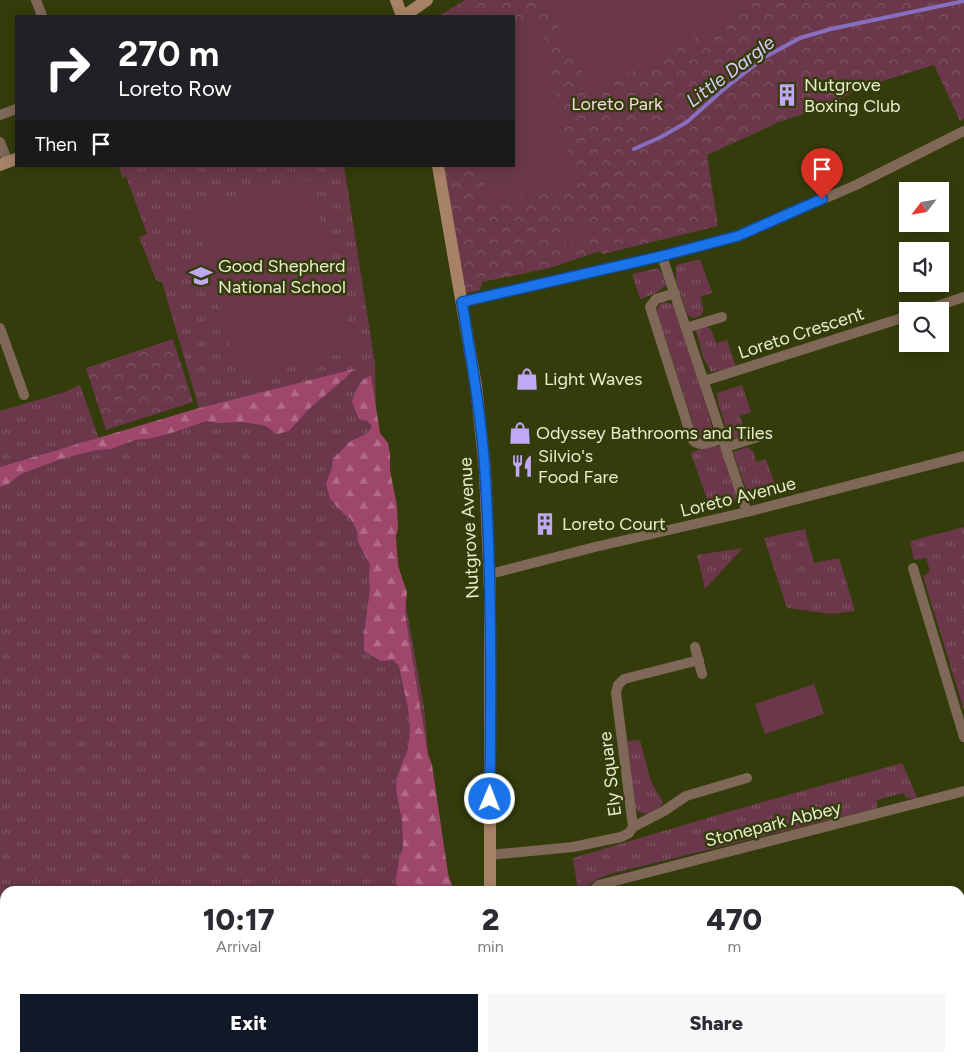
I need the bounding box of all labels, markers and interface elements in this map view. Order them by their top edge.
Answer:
water label: Little Dargle [682,30,780,112]
text: 270 m [118,33,219,75]
icon: right [35,35,100,100]
place label: Nutgrove Boxing Club [804,74,901,117]
text: Loreto Row [118,75,232,102]
building icon: Nutgrove Boxing Club [774,82,800,108]
park label: Loreto Park [571,93,663,115]
icon: arrive [87,130,115,158]
text: Then [35,133,77,156]
pin [801,148,843,199]
icon: arrive [808,155,836,183]
north arrow [899,182,949,232]
map controls [899,182,949,352]
button: sound [899,242,949,292]
place label: Good Shepherd National School [218,255,346,298]
school or university icon: Good Shepherd National School [188,263,214,289]
street label: Loreto Crescent [735,302,867,364]
button: search [899,302,949,352]
shop icon: Light Waves [514,366,540,392]
place label: Light Waves [544,368,642,390]
shop icon: Odyssey Bathrooms and Tiles [507,420,533,446]
place label: Odyssey Bathrooms and Tiles [536,422,773,444]
place label: Silvio's Food Fare [538,445,618,488]
restaurant icon: Silvio's Food Fare [509,453,535,479]
street label: Nutgrove Avenue [454,456,484,599]
street label: Loreto Avenue [678,472,798,522]
building icon: Loreto Court [532,511,558,537]
place label: Loreto Court [562,513,666,535]
street label: Ely Square [594,730,626,818]
position arrow [463,772,515,824]
street label: Stonepark Abbey [703,796,844,852]
text: 10:17 [203,901,275,938]
text: 2 [482,901,499,938]
text: 470 [707,901,762,938]
text: Arrival [216,937,261,956]
text: min [477,937,504,956]
text: m [728,937,741,956]
button: Exit [20,994,478,1052]
button: Share [488,994,945,1052]

